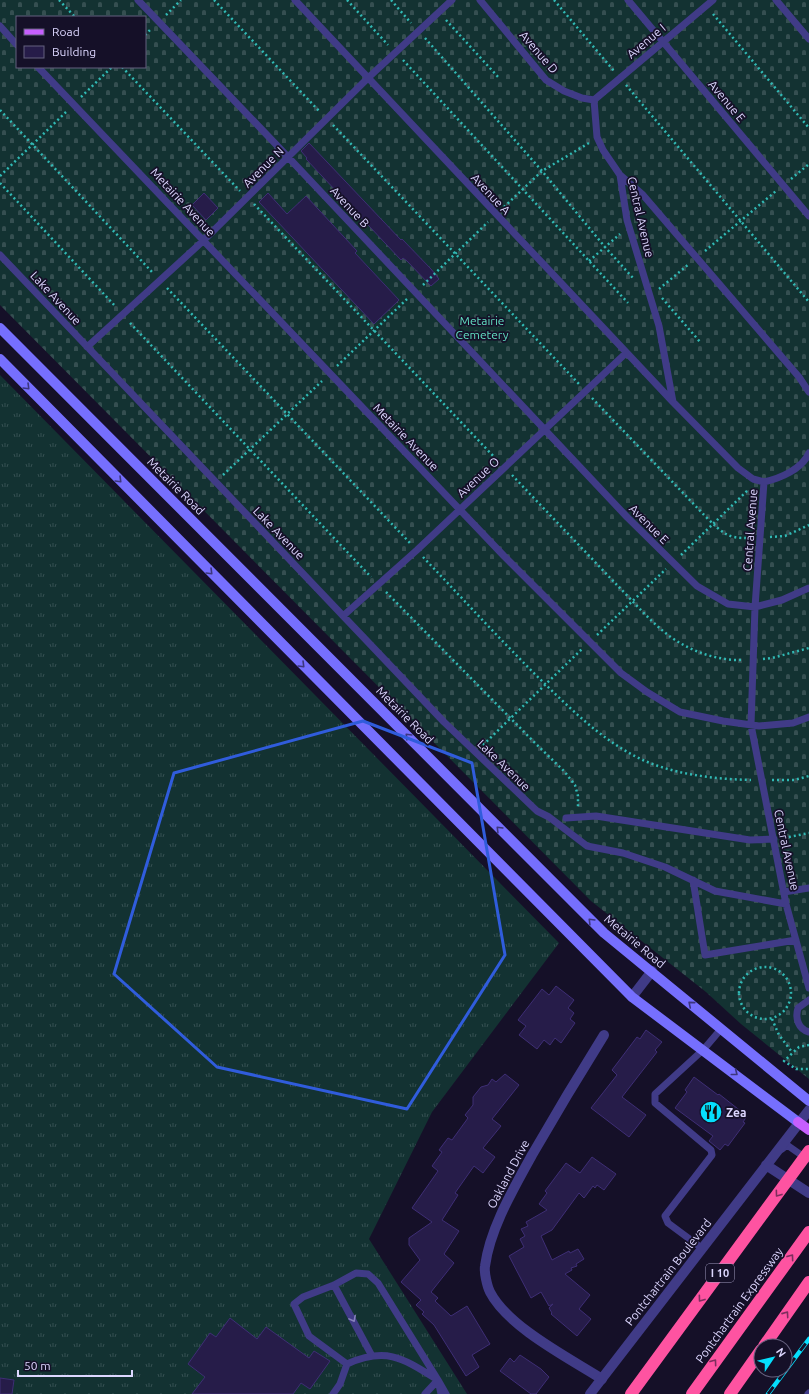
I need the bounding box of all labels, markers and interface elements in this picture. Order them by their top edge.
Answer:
legend [16,16,146,68]
street label: Avenue I [624,21,668,61]
text: Road [52,25,80,38]
street label: Avenue D [517,28,561,76]
text: Building [52,45,96,58]
street label: Avenue E [706,78,748,124]
street label: Avenue N [240,144,286,190]
street label: Metairie Avenue [148,165,218,239]
street label: Avenue A [469,171,513,217]
street label: Central Avenue [625,175,657,259]
street label: Avenue B [328,184,372,230]
street label: Lake Avenue [28,269,84,327]
park label: Metairie Cemetery [456,314,509,341]
one-way arrow [22,382,30,390]
street label: Metairie Avenue [371,401,441,473]
street label: Avenue O [454,454,502,500]
street label: Metairie Road [145,455,207,517]
one-way arrow [114,475,122,483]
street label: Central Avenue [741,488,759,572]
street label: Avenue E [627,502,671,546]
street label: Lake Avenue [251,504,307,562]
one-way arrow [205,567,213,575]
one-way arrow [297,660,305,668]
street label: Metairie Road [374,684,436,746]
one-way arrow [405,734,413,741]
street label: Lake Avenue [475,737,533,793]
street label: Central Avenue [772,808,802,892]
one-way arrow [496,826,504,833]
street label: Metairie Road [602,912,668,970]
one-way arrow [588,918,596,926]
one-way arrow [688,1001,696,1008]
one-way arrow [730,1068,737,1075]
restaurant icon: Zea [698,1099,724,1125]
place label: Zea [726,1106,747,1119]
street label: Oakland Drive [484,1137,532,1211]
one-way arrow [775,1189,782,1196]
street label: Pontchartrain Boulevard [622,1216,714,1328]
street label: Pontchartrain Expressway [693,1245,785,1365]
one-way arrow [786,1254,793,1261]
road number: I 10 [706,1264,734,1282]
one-way arrow [699,1294,706,1301]
one-way arrow [782,1311,789,1318]
one-way arrow [348,1315,355,1322]
north arrow [753,1338,793,1378]
text: N [774,1345,788,1359]
scale bar [18,1352,132,1378]
text: 50 m [24,1359,51,1372]
one-way arrow [710,1360,717,1367]

